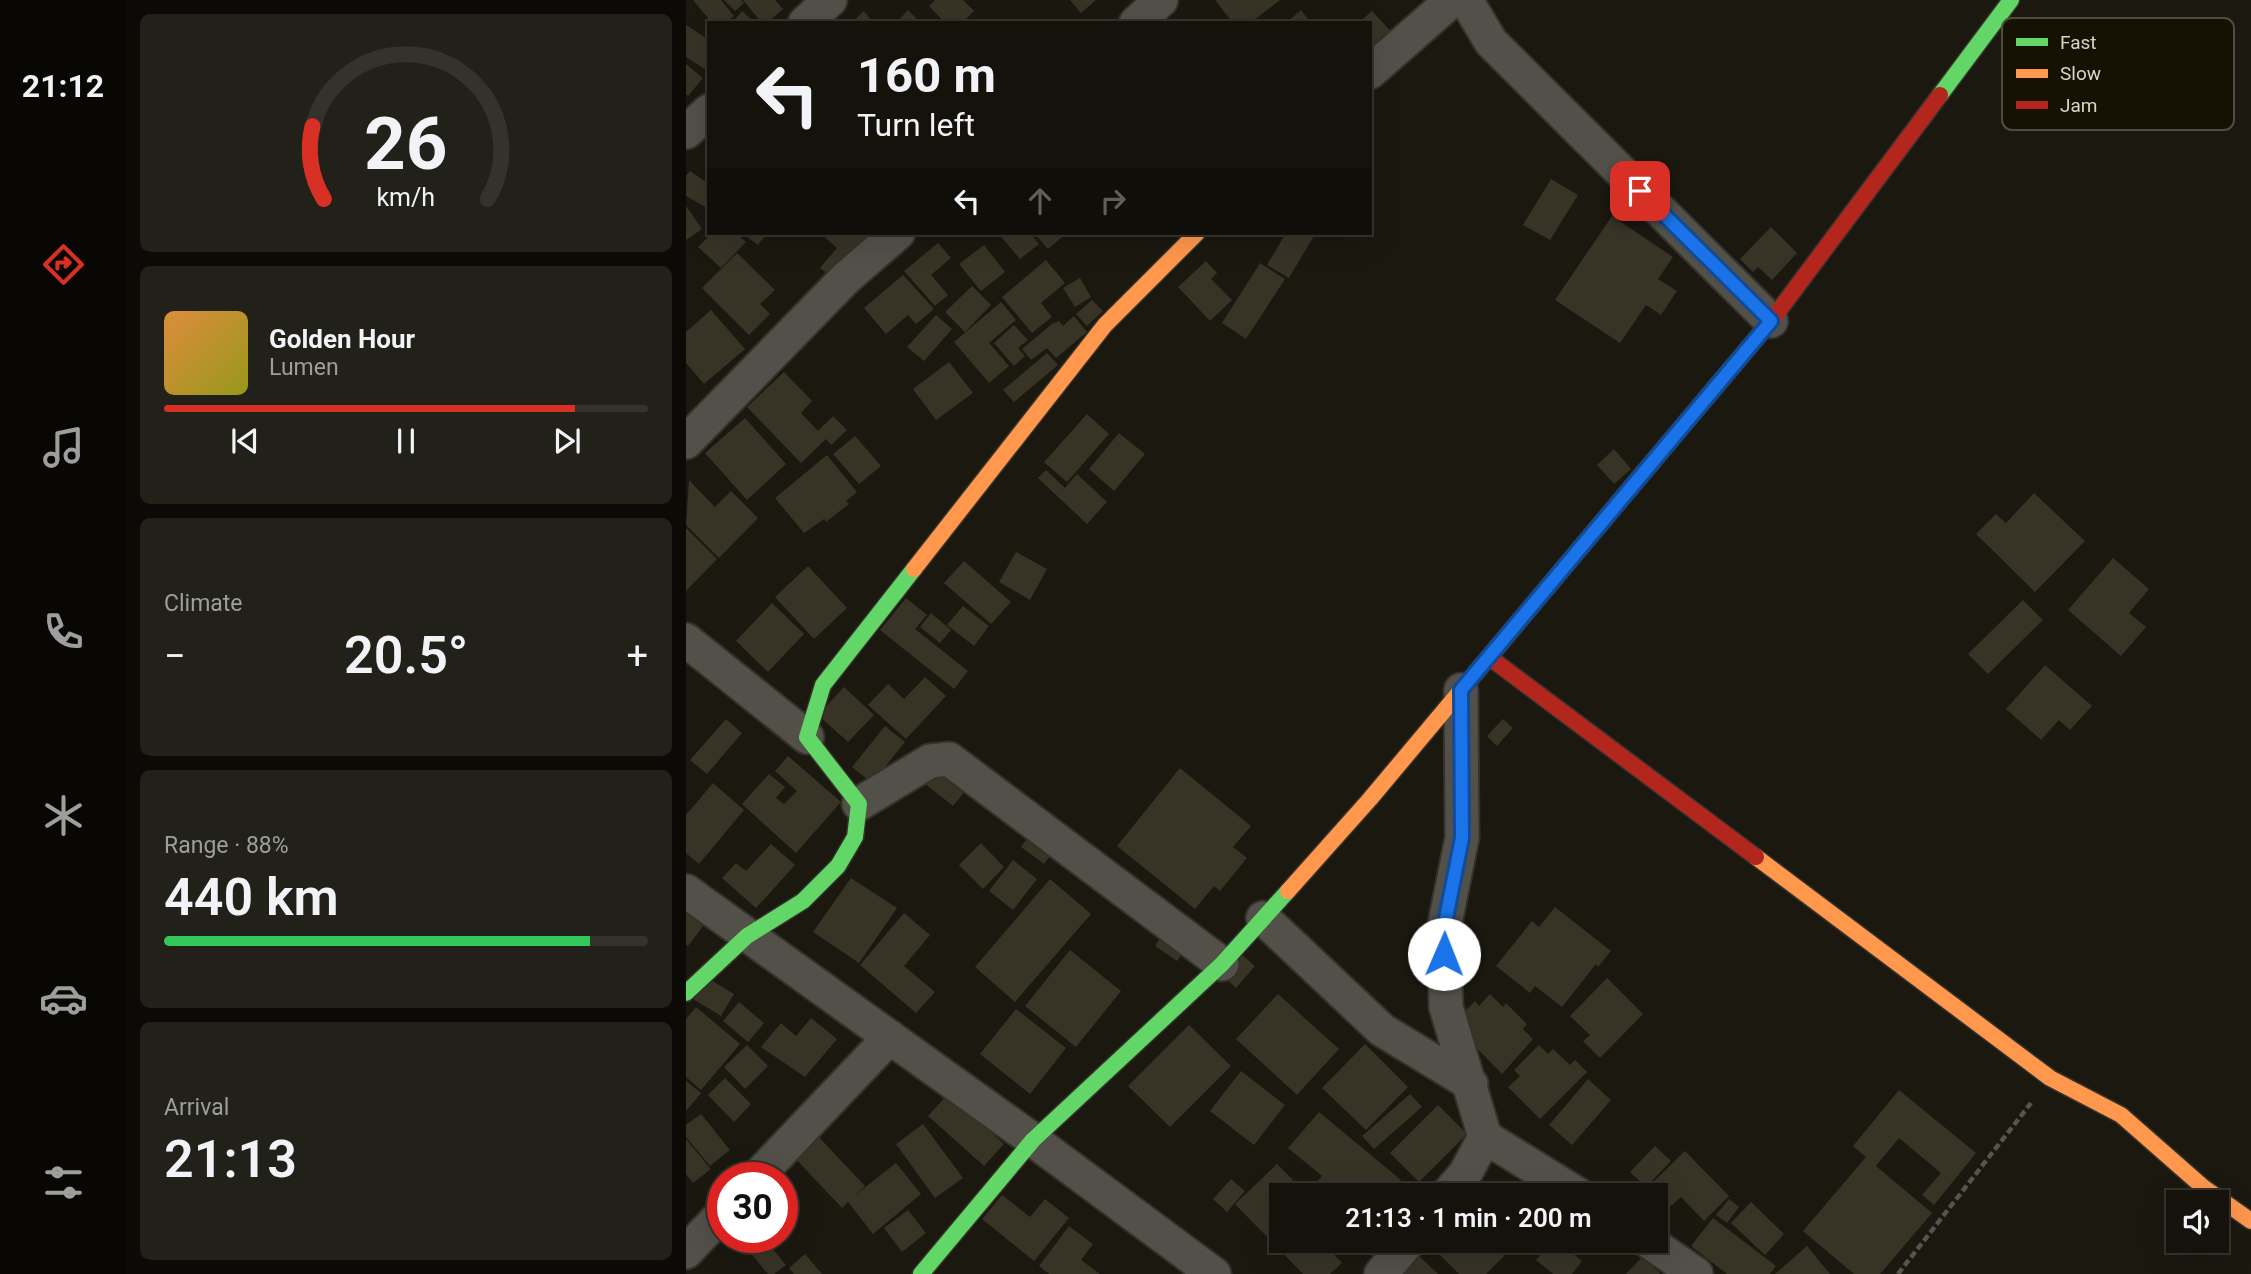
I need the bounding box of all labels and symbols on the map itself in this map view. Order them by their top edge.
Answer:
legend [2002,18,2234,130]
text: Fast [2060,31,2097,54]
text: Slow [2060,62,2101,85]
text: Jam [2060,94,2097,117]
pin [1610,161,1670,221]
position arrow [1407,917,1481,991]
speed limit sign: 30 [707,1162,798,1253]

